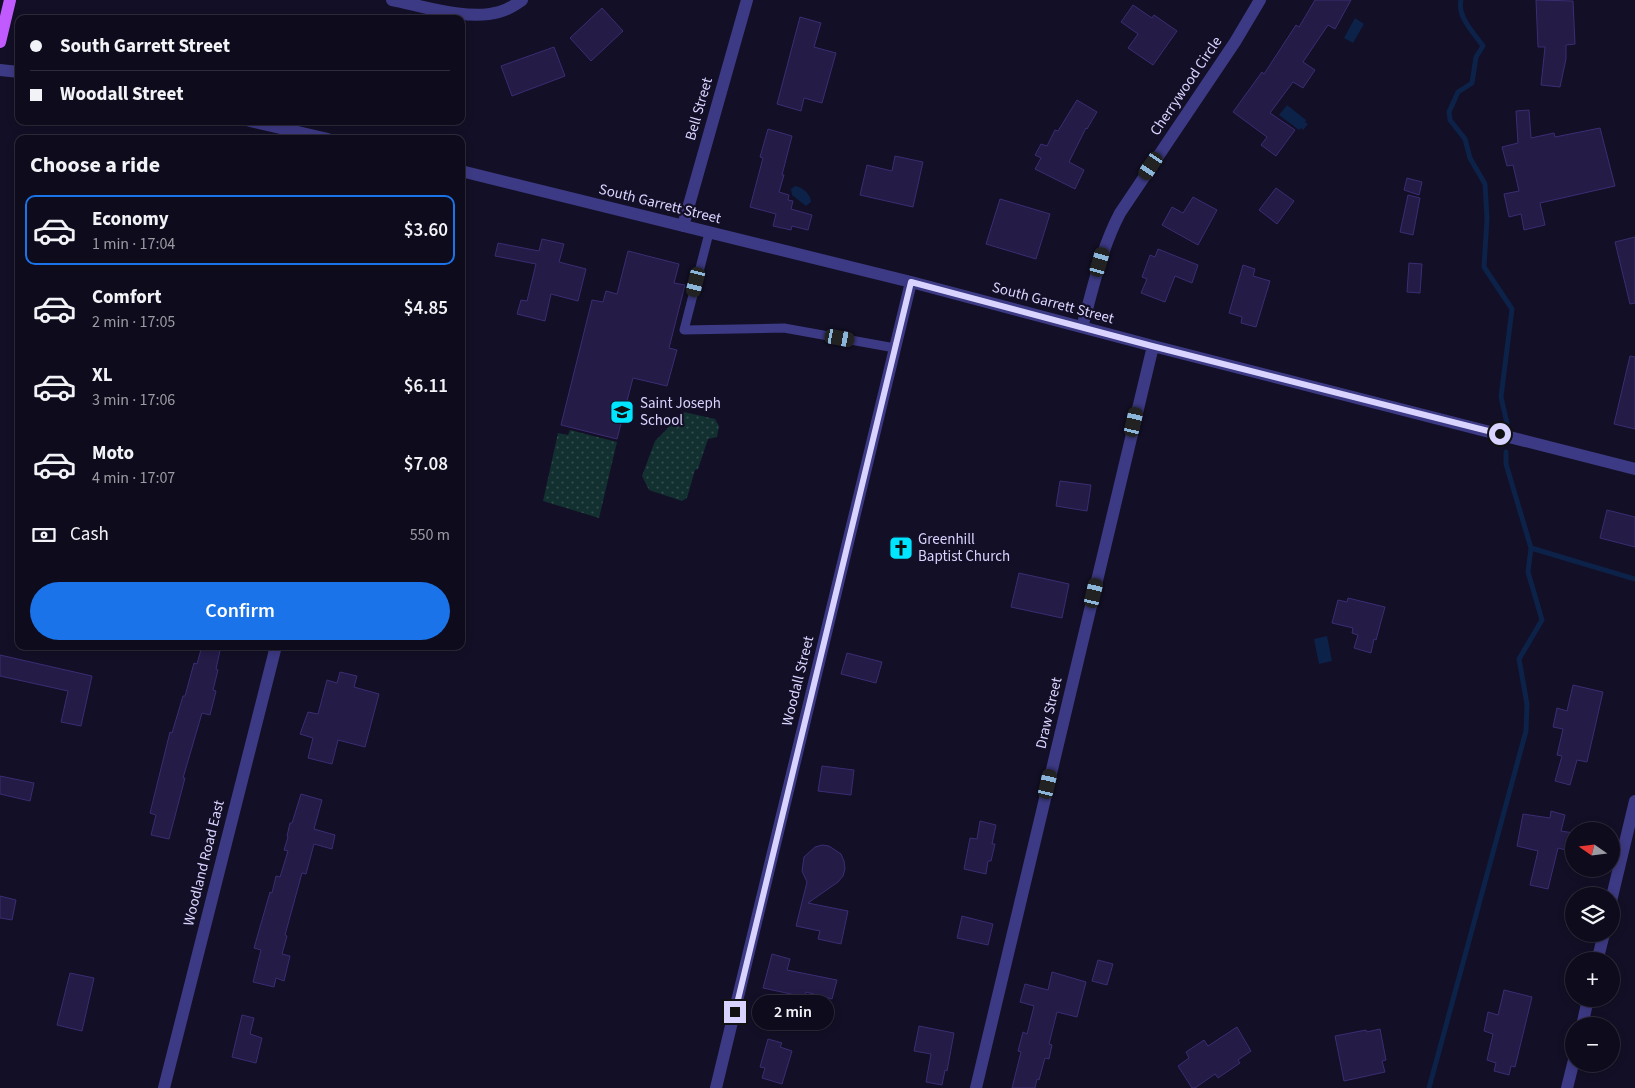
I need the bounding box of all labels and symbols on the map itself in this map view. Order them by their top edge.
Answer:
street label: Cherrywood Circle [1145,32,1227,140]
street label: Bell Street [680,75,718,143]
car [1136,149,1165,183]
street label: South Garrett Street [597,179,723,229]
car [1088,246,1111,278]
car [685,266,706,298]
street label: South Garrett Street [990,277,1116,329]
car [823,328,856,348]
place label: Saint Joseph School [640,393,721,431]
school or university icon: Saint Joseph School [609,399,635,425]
car [1123,406,1144,438]
route start [1489,423,1511,445]
place label: Greenhill Baptist Church [918,529,1010,567]
church icon: Greenhill Baptist Church [888,535,914,561]
car [1083,577,1104,609]
street label: Woodall Street [777,634,819,728]
street label: Draw Street [1031,675,1067,751]
car [1037,768,1058,800]
street label: Woodland Road East [178,798,230,928]
north arrow [1565,822,1620,878]
callout: 2 min [752,994,835,1030]
route end [724,1001,746,1023]

